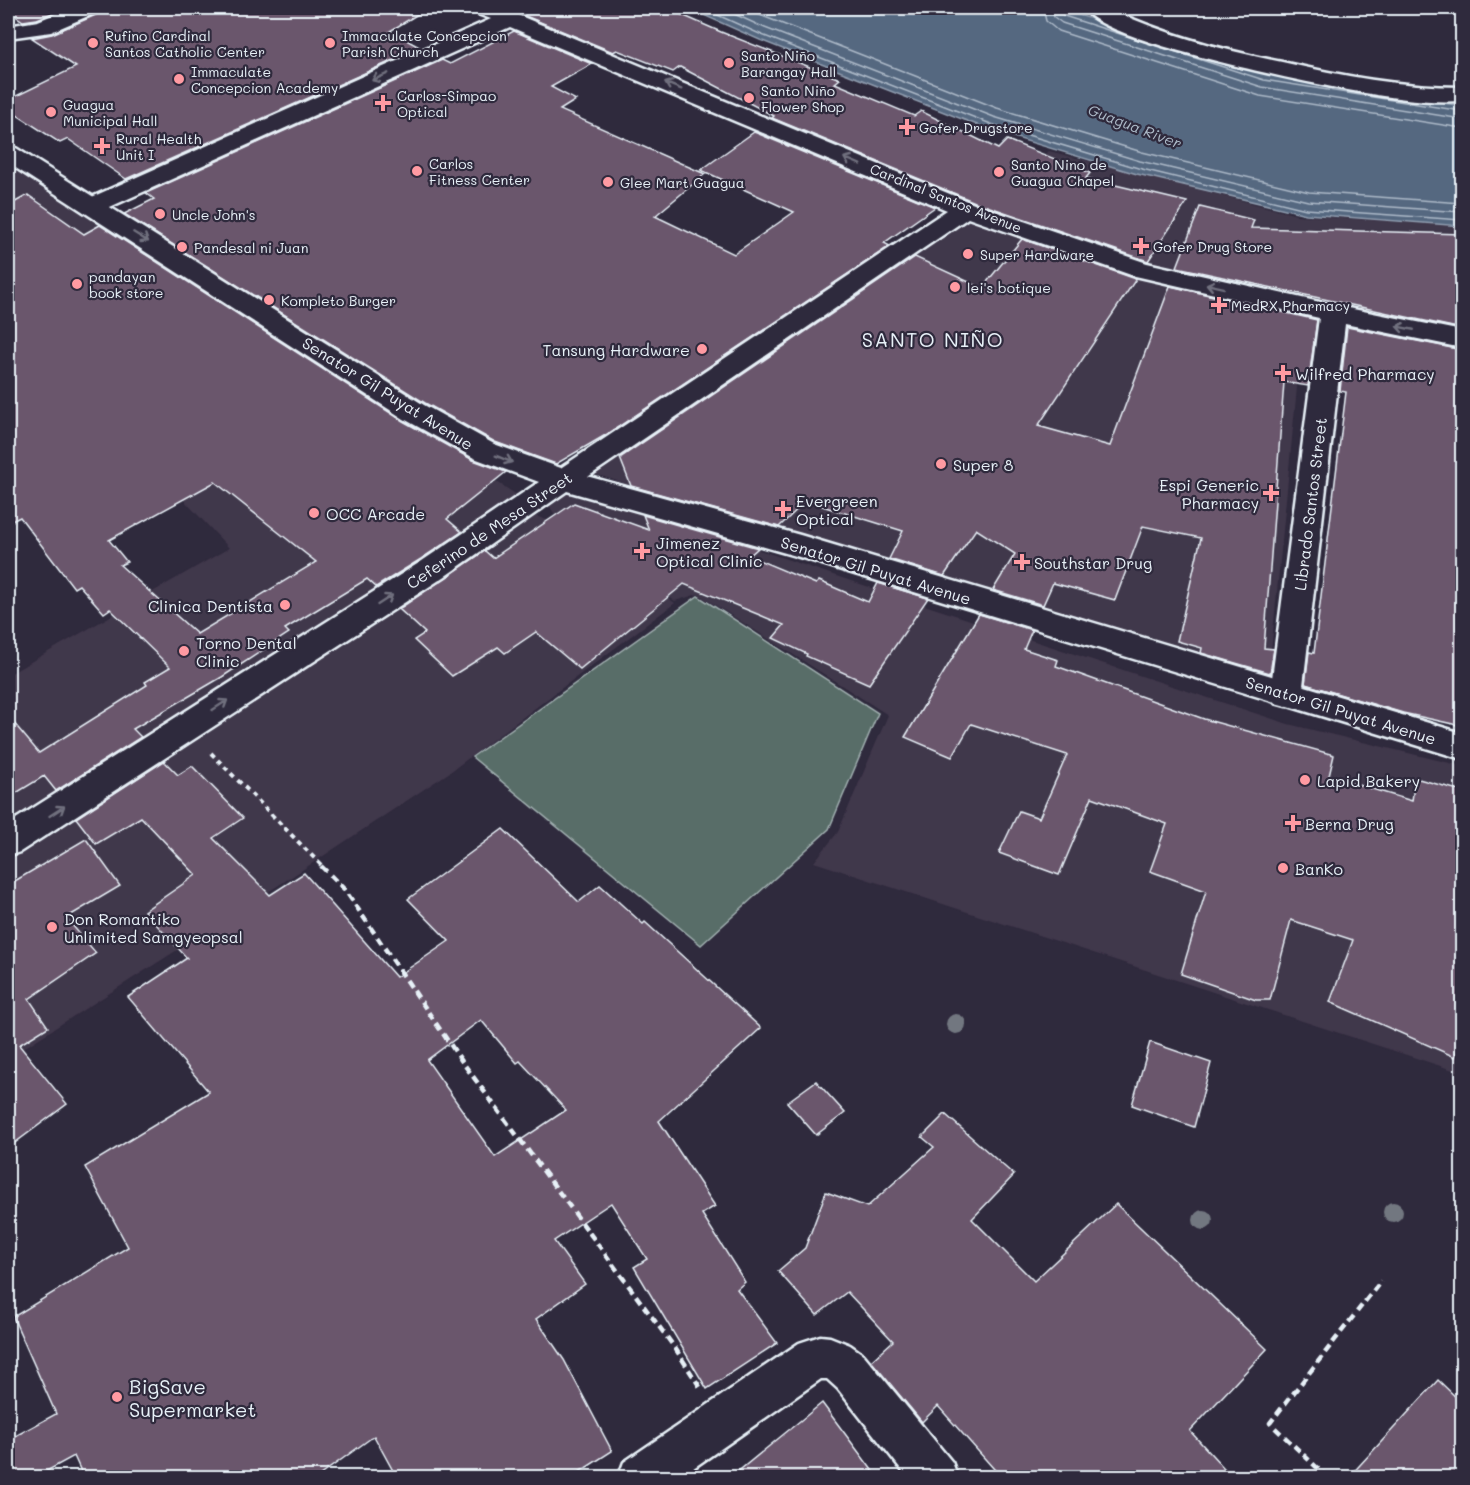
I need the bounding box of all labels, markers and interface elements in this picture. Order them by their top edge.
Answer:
place label: Rufino Cardinal Santos Catholic Center [105,26,265,61]
place label: Immaculate Concepcion Parish Church [342,26,507,61]
marker: Rufino Cardinal Santos Catholic Center [86,36,100,50]
marker: Immaculate Concepcion Parish Church [323,36,337,50]
place label: Santo Niño Barangay Hall [741,46,836,81]
marker: Santo Niño Barangay Hall [722,56,736,70]
place label: Immaculate Concepcion Academy [191,62,338,97]
one-way arrow [371,71,389,83]
marker: Immaculate Concepcion Academy [172,72,186,86]
one-way arrow [664,80,682,91]
place label: Santo Niño Flower Shop [761,81,844,116]
place label: Carlos-Simpao Optical [397,86,496,121]
marker: Santo Niño Flower Shop [742,91,756,105]
marker: Carlos-Simpao Optical [374,94,392,112]
place label: Guagua Municipal Hall [63,95,157,130]
water label: Guagua River [1085,99,1185,153]
marker: Guagua Municipal Hall [44,105,58,119]
place label: Gofer Drugstore [919,118,1033,137]
marker: Gofer Drugstore [900,120,914,134]
place label: Rural Health Unit I [116,129,201,164]
marker: Rural Health Unit I [93,137,111,155]
place label: Carlos Fitness Center [429,154,530,189]
one-way arrow [844,155,862,166]
place label: Santo Nino de Guagua Chapel [1011,155,1114,190]
street label: Cardinal Santos Avenue [867,159,1025,237]
marker: Carlos Fitness Center [410,164,424,178]
marker: Santo Nino de Guagua Chapel [992,165,1006,179]
place label: Glee Mart Guagua [620,173,745,192]
marker: Glee Mart Guagua [601,175,615,189]
place label: Uncle John's [172,205,256,224]
marker: Uncle John's [153,207,167,221]
one-way arrow [132,232,149,244]
place label: Gofer Drug Store [1153,237,1272,256]
place label: Pandesal ni Juan [194,238,308,257]
marker: Gofer Drug Store [1134,239,1148,253]
marker: Pandesal ni Juan [175,240,189,254]
place label: Super Hardware [980,245,1094,264]
marker: Super Hardware [961,247,975,261]
place label: pandayan book store [89,267,163,302]
marker: pandayan book store [70,277,84,291]
place label: lei's botique [967,278,1051,297]
marker: lei's botique [948,280,962,294]
one-way arrow [1205,280,1224,292]
place label: Kompleto Burger [281,291,396,310]
marker: Kompleto Burger [262,293,276,307]
place label: MedRX Pharmacy [1231,296,1350,315]
marker: MedRX Pharmacy [1212,298,1226,312]
one-way arrow [1396,322,1415,333]
district label: SANTO NIÑO [862,326,1004,352]
street label: Senator Gil Puyat Avenue [299,332,477,454]
place label: Tansung Hardware [543,339,690,360]
marker: Tansung Hardware [695,342,709,356]
place label: Wilfred Pharmacy [1295,363,1435,384]
marker: Wilfred Pharmacy [1276,366,1290,380]
street label: Librado Santos Street [1289,416,1331,592]
place label: Super 8 [953,454,1014,475]
one-way arrow [494,455,513,466]
marker: Super 8 [934,457,948,471]
street label: Ceferino de Mesa Street [402,467,576,593]
place label: Espi Generic Pharmacy [1159,474,1259,513]
marker: Espi Generic Pharmacy [1264,486,1278,500]
place label: Evergreen Optical [796,490,878,529]
marker: Evergreen Optical [774,500,792,518]
place label: OCC Arcade [326,503,425,524]
marker: OCC Arcade [307,506,321,520]
street label: Senator Gil Puyat Avenue [778,531,974,609]
place label: Jimenez Optical Clinic [656,532,763,571]
marker: Jimenez Optical Clinic [633,542,651,560]
place label: Southstar Drug [1034,552,1152,573]
marker: Southstar Drug [1015,555,1029,569]
one-way arrow [376,593,393,605]
place label: Clinica Dentista [148,595,273,616]
marker: Clinica Dentista [278,598,292,612]
place label: Torno Dental Clinic [196,632,297,671]
marker: Torno Dental Clinic [177,644,191,658]
street label: Senator Gil Puyat Avenue [1243,671,1439,749]
one-way arrow [211,698,228,710]
place label: Lapid Bakery [1317,770,1420,791]
marker: Lapid Bakery [1298,773,1312,787]
one-way arrow [48,804,65,817]
place label: Berna Drug [1305,813,1394,834]
marker: Berna Drug [1286,816,1300,830]
place label: BanKo [1295,858,1343,879]
marker: BanKo [1276,861,1290,875]
place label: Don Romantiko Unlimited Samgyeopsal [64,908,243,947]
marker: Don Romantiko Unlimited Samgyeopsal [45,920,59,934]
place label: BigSave Supermarket [129,1373,256,1422]
marker: BigSave Supermarket [110,1390,124,1404]

